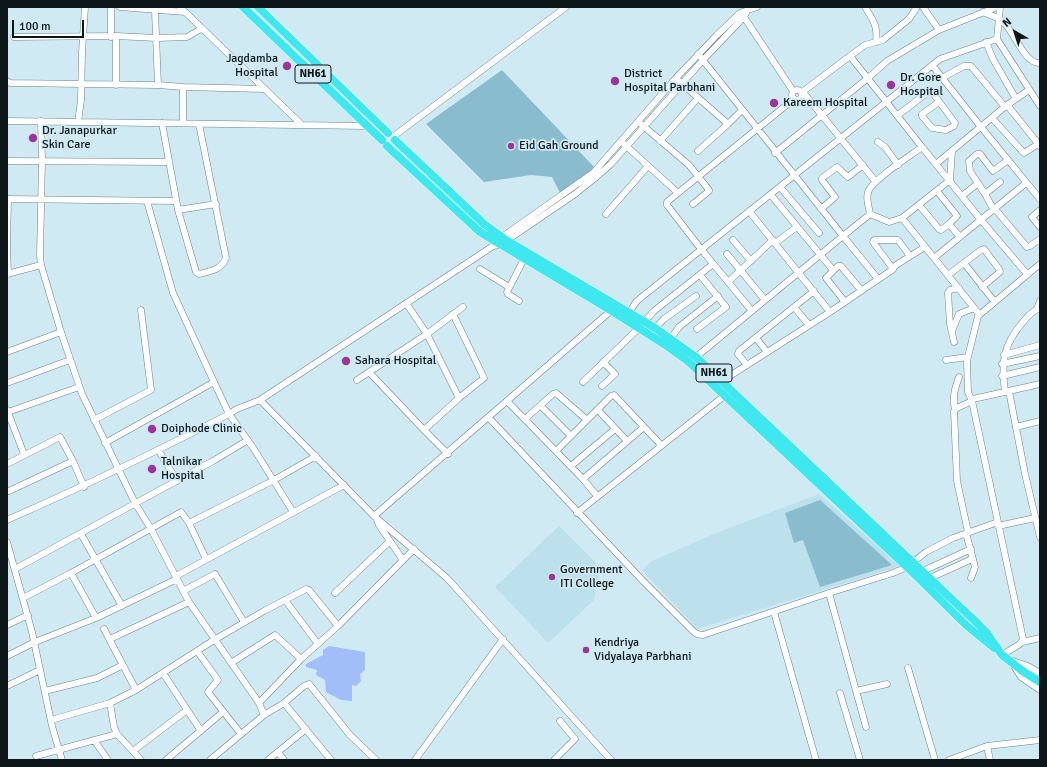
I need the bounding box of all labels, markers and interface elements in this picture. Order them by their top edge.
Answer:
scale bar [14,12,86,38]
north arrow [995,12,1035,52]
text: N [1000,15,1014,30]
text: 100 m [19,19,51,34]
place label: Jagdamba Hospital [226,52,278,80]
marker: Jagdamba Hospital [281,60,293,72]
road number: NH61 [295,65,331,83]
place label: District Hospital Parbhani [624,67,715,95]
place label: Dr. Gore Hospital [900,71,943,99]
marker: District Hospital Parbhani [609,75,621,87]
marker: Dr. Gore Hospital [885,79,897,91]
place label: Kareem Hospital [783,96,868,110]
marker: Kareem Hospital [768,97,780,109]
place label: Dr. Janapurkar Skin Care [42,124,117,152]
marker: Dr. Janapurkar Skin Care [27,132,39,144]
place label: Eid Gah Ground [519,139,599,153]
marker: Eid Gah Ground [506,141,516,151]
place label: Sahara Hospital [355,354,436,368]
marker: Sahara Hospital [340,355,352,367]
road number: NH61 [696,364,732,382]
place label: Doiphode Clinic [161,422,242,436]
marker: Doiphode Clinic [146,423,158,435]
place label: Talnikar Hospital [161,455,204,483]
marker: Talnikar Hospital [146,463,158,475]
place label: Government ITI College [560,563,622,591]
marker: Government ITI College [547,572,557,582]
place label: Kendriya Vidyalaya Parbhani [594,636,692,664]
marker: Kendriya Vidyalaya Parbhani [581,645,591,655]

